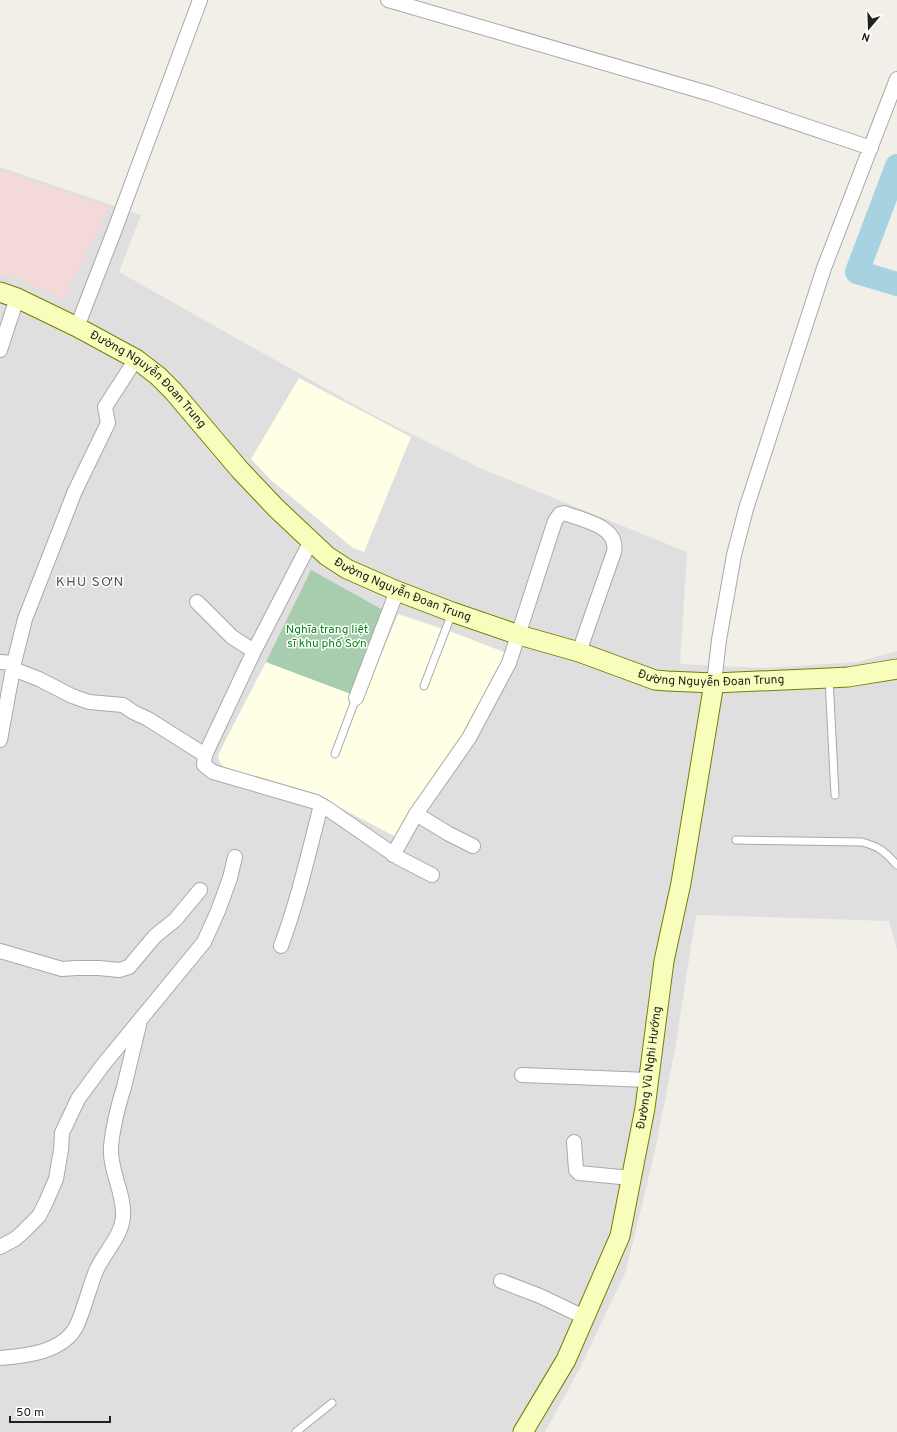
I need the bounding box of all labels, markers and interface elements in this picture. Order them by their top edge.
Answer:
north arrow [849,8,889,48]
text: N [860,29,872,44]
street label: Đường Nguyễn Đoan Trung [87,327,209,432]
street label: Đường Nguyễn Đoan Trung [331,554,473,626]
district label: KHU SƠN [56,574,124,591]
park label: Nghĩa trang liệt sĩ khu phố Sơn [286,622,368,652]
street label: Đường Nguyễn Đoan Trung [635,666,785,691]
street label: Đường Vũ Nghi Hướng [633,1005,666,1131]
scale bar [10,1398,110,1424]
text: 50 m [16,1405,44,1421]

